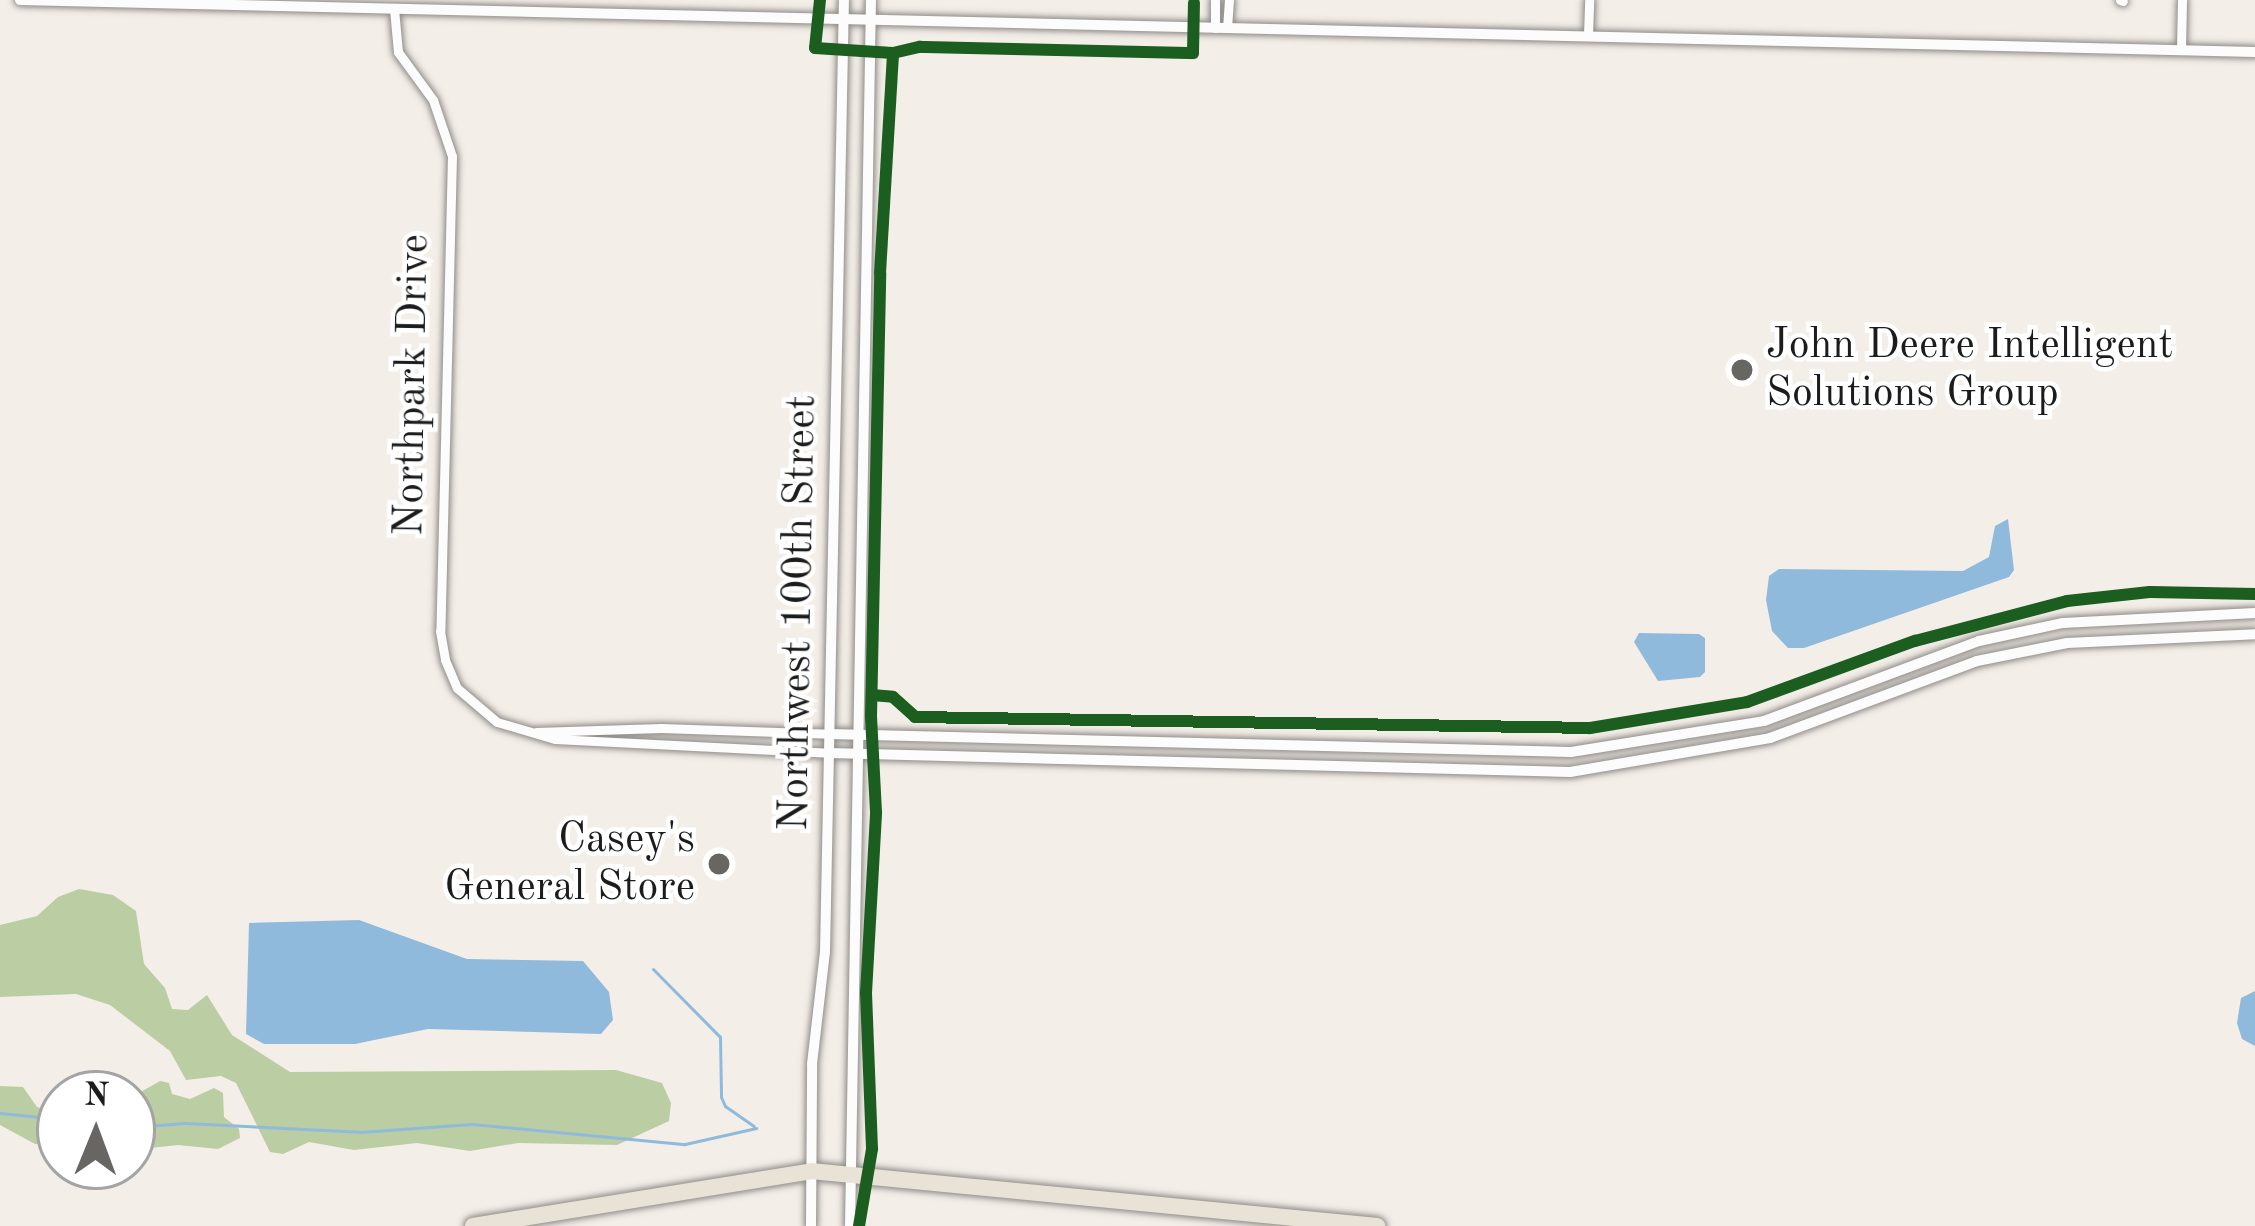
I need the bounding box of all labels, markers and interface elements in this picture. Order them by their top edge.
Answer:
street label: Northpark Drive [385,234,441,536]
place label: John Deere Intelligent Solutions Group [1766,321,2173,419]
marker: John Deere Intelligent Solutions Group [1729,357,1755,383]
street label: Northwest 100th Street [770,394,828,832]
place label: Casey's General Store [444,815,695,914]
marker: Casey's General Store [706,851,732,877]
north arrow [36,1070,156,1190]
text: N [84,1080,109,1113]

